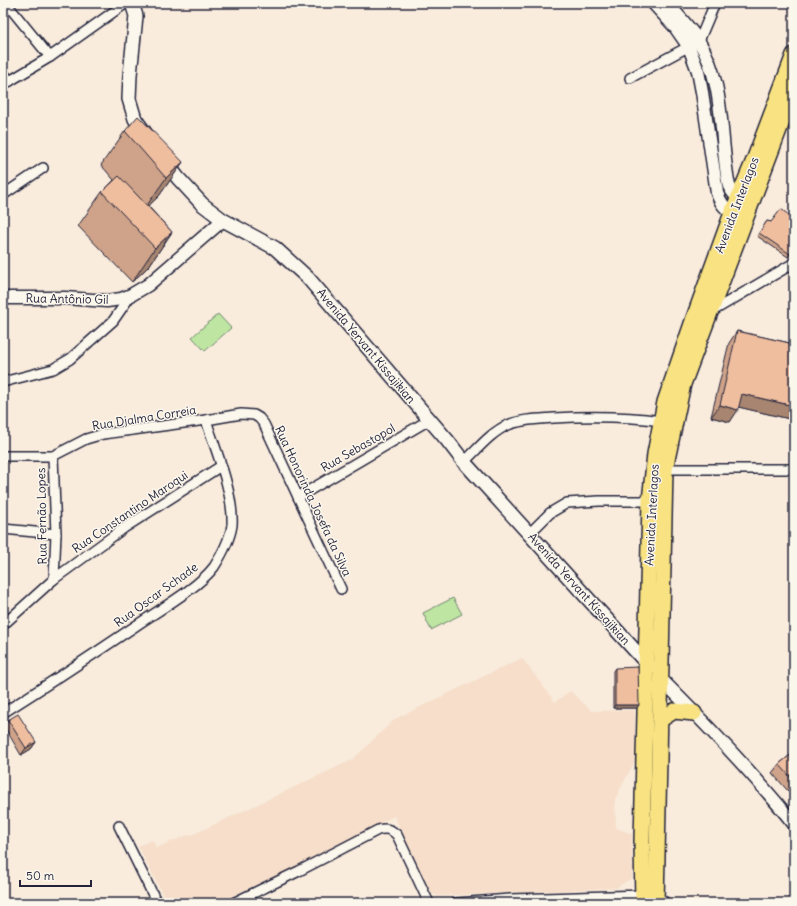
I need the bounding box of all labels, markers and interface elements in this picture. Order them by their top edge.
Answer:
street label: Avenida Interlagos [711,155,762,255]
street label: Avenida Yervant Kissajikian [314,285,419,406]
street label: Rua Antônio Gil [25,290,109,307]
street label: Rua Djalma Correia [91,402,197,433]
street label: Rua Sebastopol [318,420,398,475]
street label: Rua Honorinda Josefa da Silva [272,423,355,579]
street label: Avenida Interlagos [641,464,662,566]
street label: Rua Fernão Lopes [33,467,50,565]
street label: Rua Constantino Maroqui [69,467,191,556]
street label: Avenida Yervant Kissajikian [525,530,634,648]
street label: Rua Oscar Schade [111,559,200,630]
scale bar [20,862,91,888]
text: 50 m [26,868,55,883]

